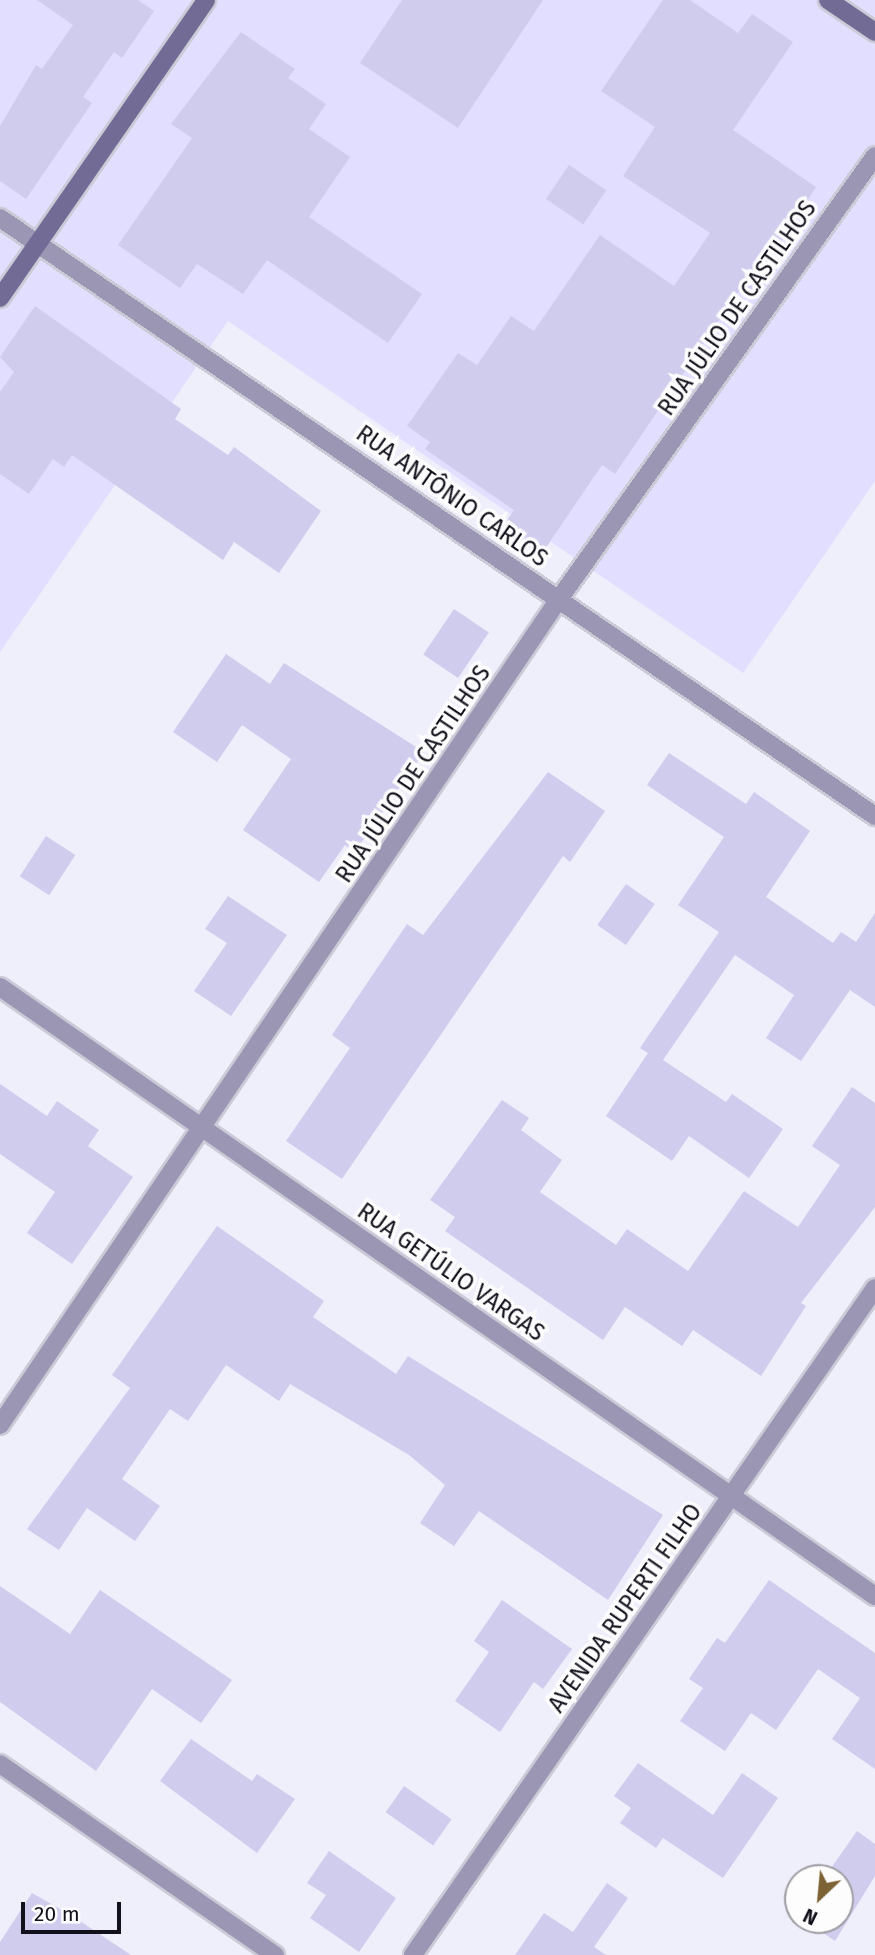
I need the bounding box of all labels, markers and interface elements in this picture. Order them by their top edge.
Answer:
street label: RUA JÚLIO DE CASTILHOS [652,195,822,421]
street label: RUA ANTÔNIO CARLOS [351,420,553,572]
street label: RUA JÚLIO DE CASTILHOS [330,660,496,888]
street label: RUA GETÚLIO VARGAS [352,1197,550,1347]
street label: AVENIDA RUPERTI FILHO [542,1498,708,1718]
north arrow [784,1864,854,1934]
scale bar [24,1888,124,1932]
text: 20 m [34,1901,80,1927]
text: N [800,1903,821,1930]

